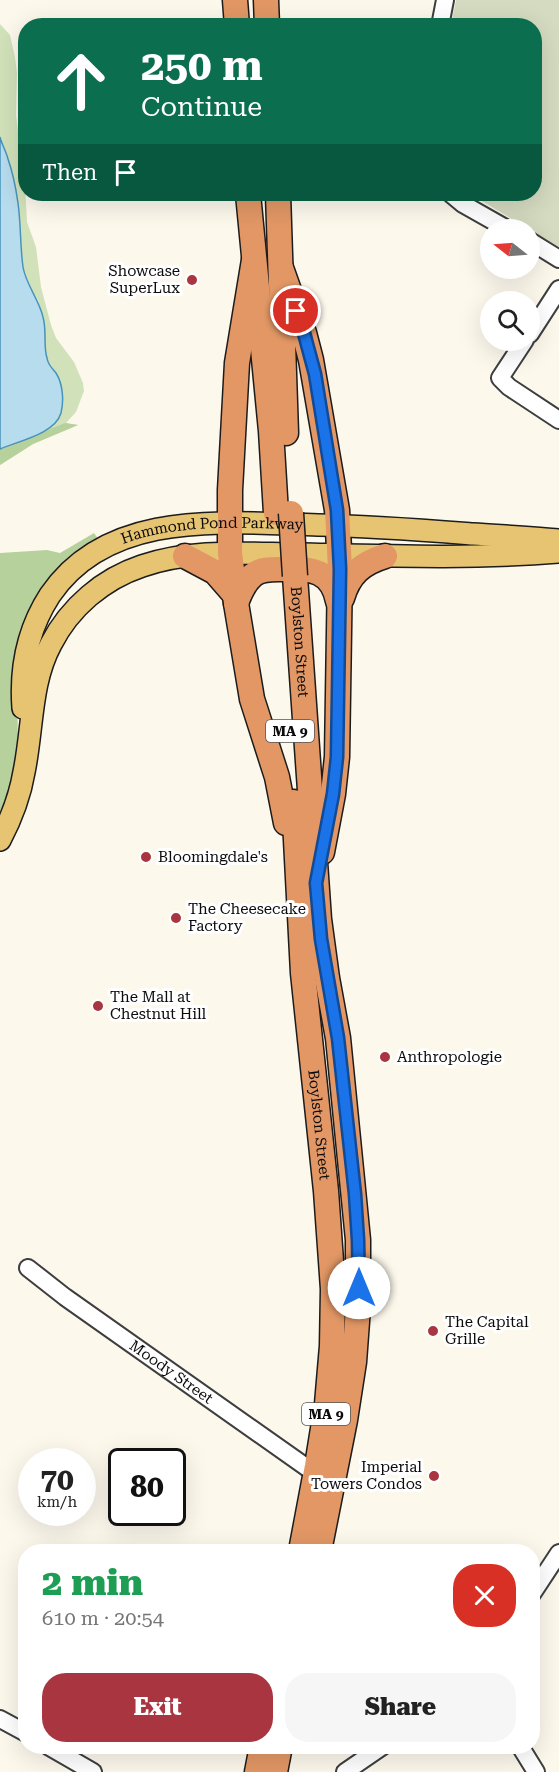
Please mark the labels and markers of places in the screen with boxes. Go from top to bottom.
place label: Showcase SuperLux [108,262,180,297]
marker: Showcase SuperLux [185,273,199,287]
pin [270,285,321,336]
place label: Bloomingdale's [158,848,268,866]
marker: Bloomingdale's [139,850,153,864]
place label: The Cheesecake Factory [188,900,306,935]
marker: The Cheesecake Factory [169,911,183,925]
place label: The Mall at Chestnut Hill [110,988,207,1023]
marker: The Mall at Chestnut Hill [91,999,105,1013]
place label: Anthropologie [397,1048,502,1066]
marker: Anthropologie [378,1050,392,1064]
place label: The Capital Grille [445,1313,529,1348]
marker: The Capital Grille [426,1324,440,1338]
place label: Imperial Towers Condos [311,1458,422,1493]
marker: Imperial Towers Condos [427,1469,441,1483]

